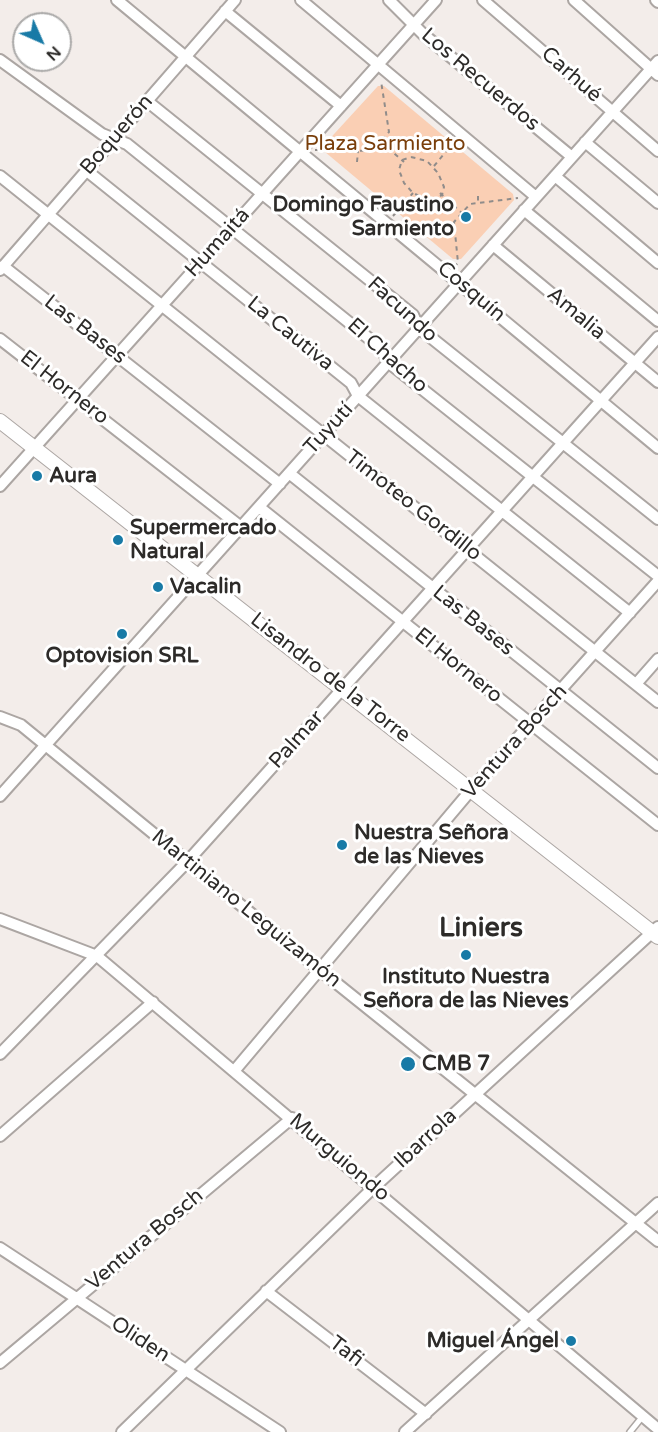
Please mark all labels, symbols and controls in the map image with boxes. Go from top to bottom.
north arrow [12,12,72,72]
street label: Los Recuerdos [416,23,544,137]
text: N [42,42,65,65]
street label: Carhué [536,42,606,108]
street label: Boquerón [75,90,159,180]
park label: Plaza Sarmiento [304,131,466,157]
place label: Domingo Faustino Sarmiento [273,192,454,242]
street label: Humaitá [180,203,256,283]
marker: Domingo Faustino Sarmiento [459,210,473,224]
street label: Cosquín [432,256,510,328]
street label: Facundo [362,272,442,348]
street label: Amalia [542,282,610,346]
street label: Las Bases [39,290,131,370]
street label: La Cautiva [241,291,339,377]
street label: El Chacho [341,313,433,399]
street label: El Hornero [15,346,113,430]
street label: Tuyutí [299,398,359,460]
street label: Timoteo Gordillo [340,445,486,567]
place label: Aura [49,463,97,489]
marker: Aura [30,469,44,483]
place label: Supermercado Natural [130,515,277,565]
marker: Supermercado Natural [111,533,125,547]
place label: Vacalin [170,574,241,600]
marker: Vacalin [151,580,165,594]
street label: Las Bases [427,580,519,662]
street label: Lisandro de la Torre [245,608,415,748]
street label: El Hornero [409,623,507,709]
marker: Optovision SRL [115,627,129,641]
place label: Optovision SRL [45,643,199,669]
street label: Ventura Bosch [457,680,573,804]
street label: Palmar [264,706,330,774]
place label: Nuestra Señora de las Nieves [354,820,509,870]
street label: Martiniano Leguizamón [146,825,346,993]
marker: Nuestra Señora de las Nieves [335,838,349,852]
district label: Liniers [439,913,523,945]
marker: Instituto Nuestra Señora de las Nieves [459,948,473,962]
place label: Instituto Nuestra Señora de las Nieves [363,964,569,1014]
place label: CMB 7 [422,1051,490,1077]
marker: CMB 7 [399,1055,417,1073]
street label: Ibarrola [389,1104,463,1174]
street label: Murguiondo [284,1109,394,1207]
street label: Ventura Bosch [81,1184,209,1296]
street label: Oliden [106,1312,174,1368]
place label: Miguel Ángel [426,1328,559,1354]
street label: Tafi [324,1331,368,1373]
marker: Miguel Ángel [564,1334,578,1348]

